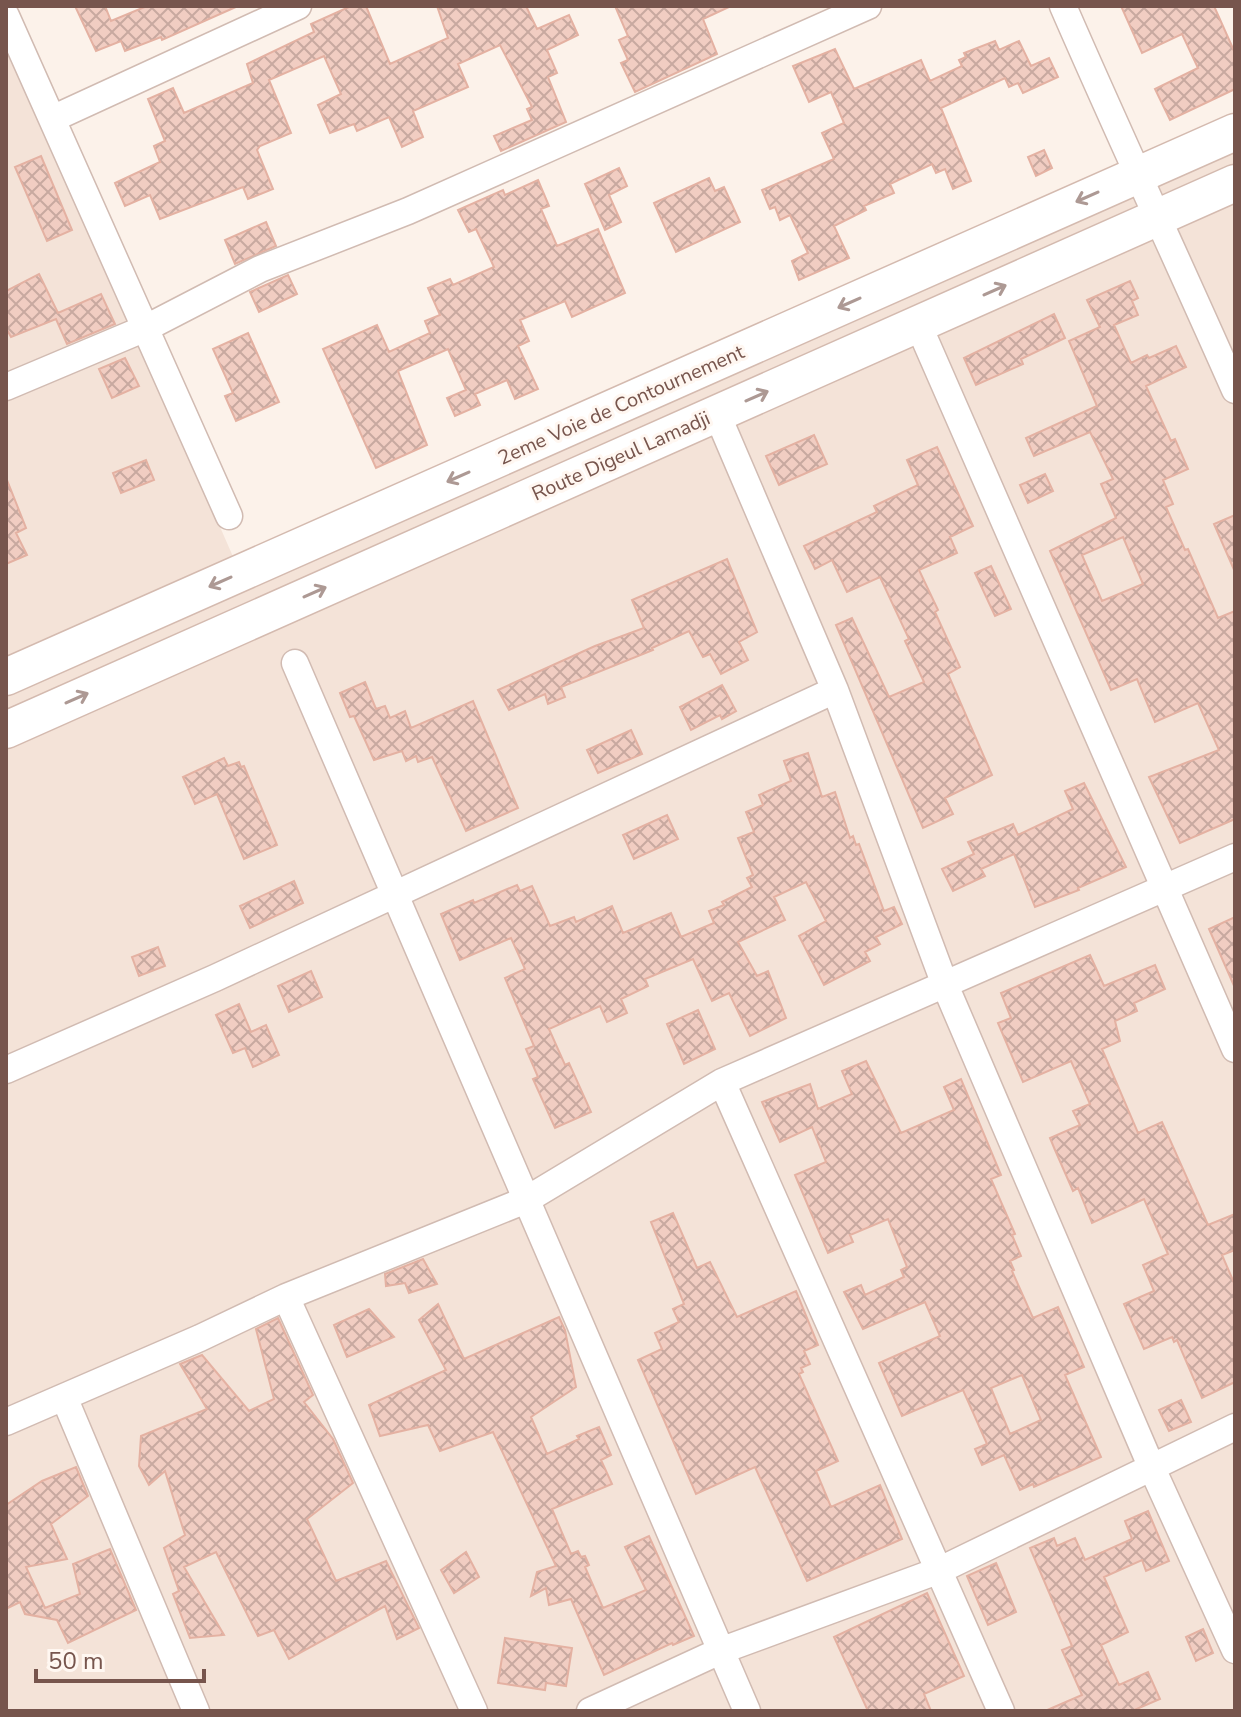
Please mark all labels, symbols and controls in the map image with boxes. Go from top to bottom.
one-way arrow [1075,191,1100,206]
one-way arrow [982,281,1006,296]
one-way arrow [838,296,862,311]
street label: 2eme Voie de Contournement [494,338,749,472]
one-way arrow [744,387,769,402]
street label: Route Digeul Lamadji [528,405,714,507]
one-way arrow [446,470,471,485]
one-way arrow [209,575,233,590]
one-way arrow [302,584,327,599]
one-way arrow [65,690,89,705]
scale bar [36,1633,204,1683]
text: 50 m [48,1645,104,1677]

